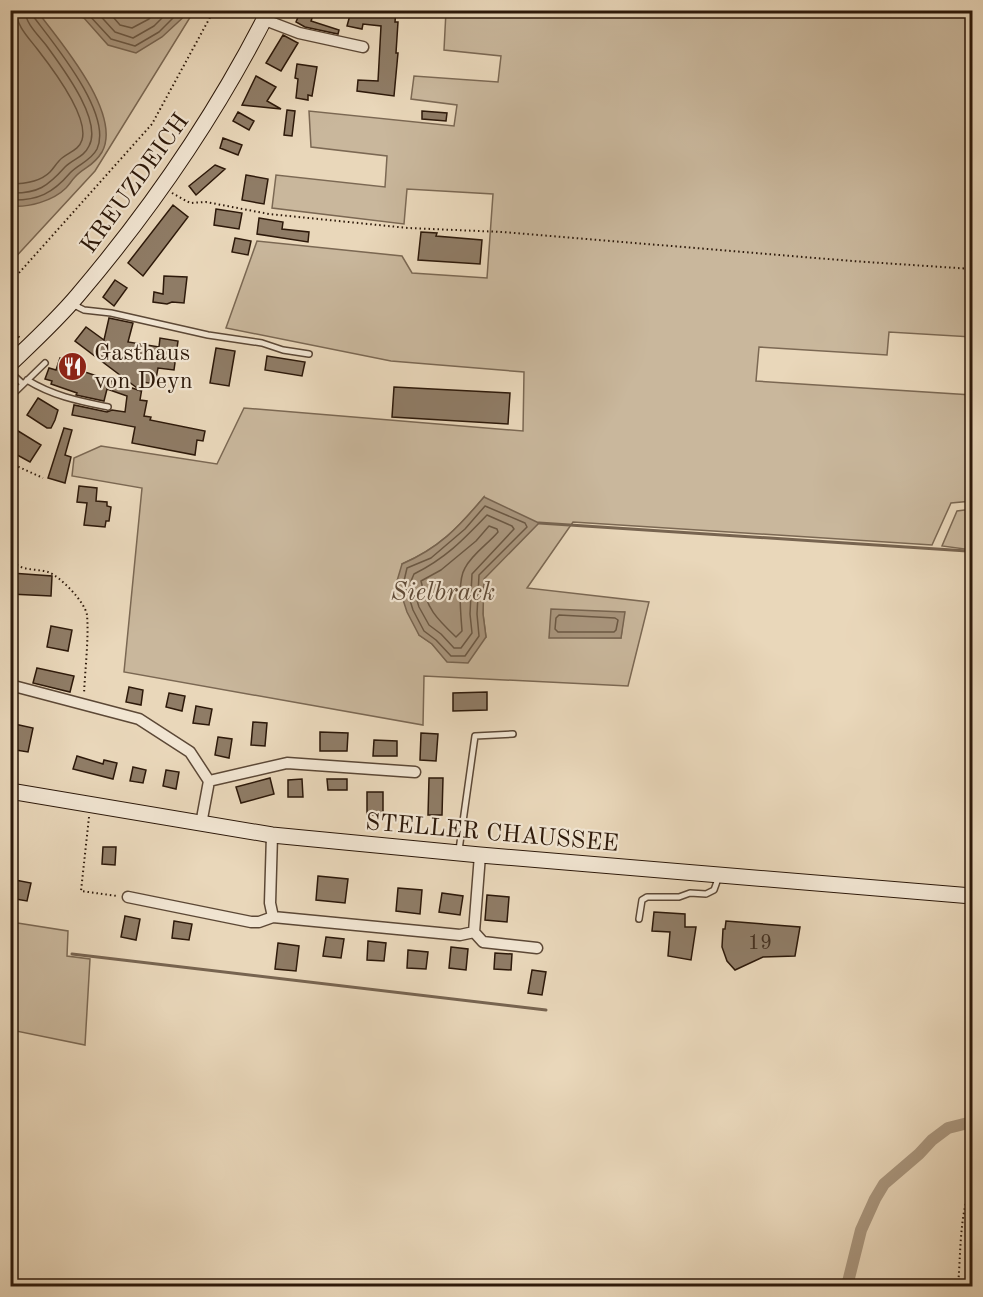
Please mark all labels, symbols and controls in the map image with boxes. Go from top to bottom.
street label: KREUZDEICH [77,110,194,258]
place label: Gasthaus von Deyn [94,342,193,394]
restaurant icon: Gasthaus von Deyn [57,350,89,382]
water label: Sielbrack [391,580,495,606]
street label: STELLER CHAUSSEE [364,811,619,857]
house number: 19 [748,933,772,954]

